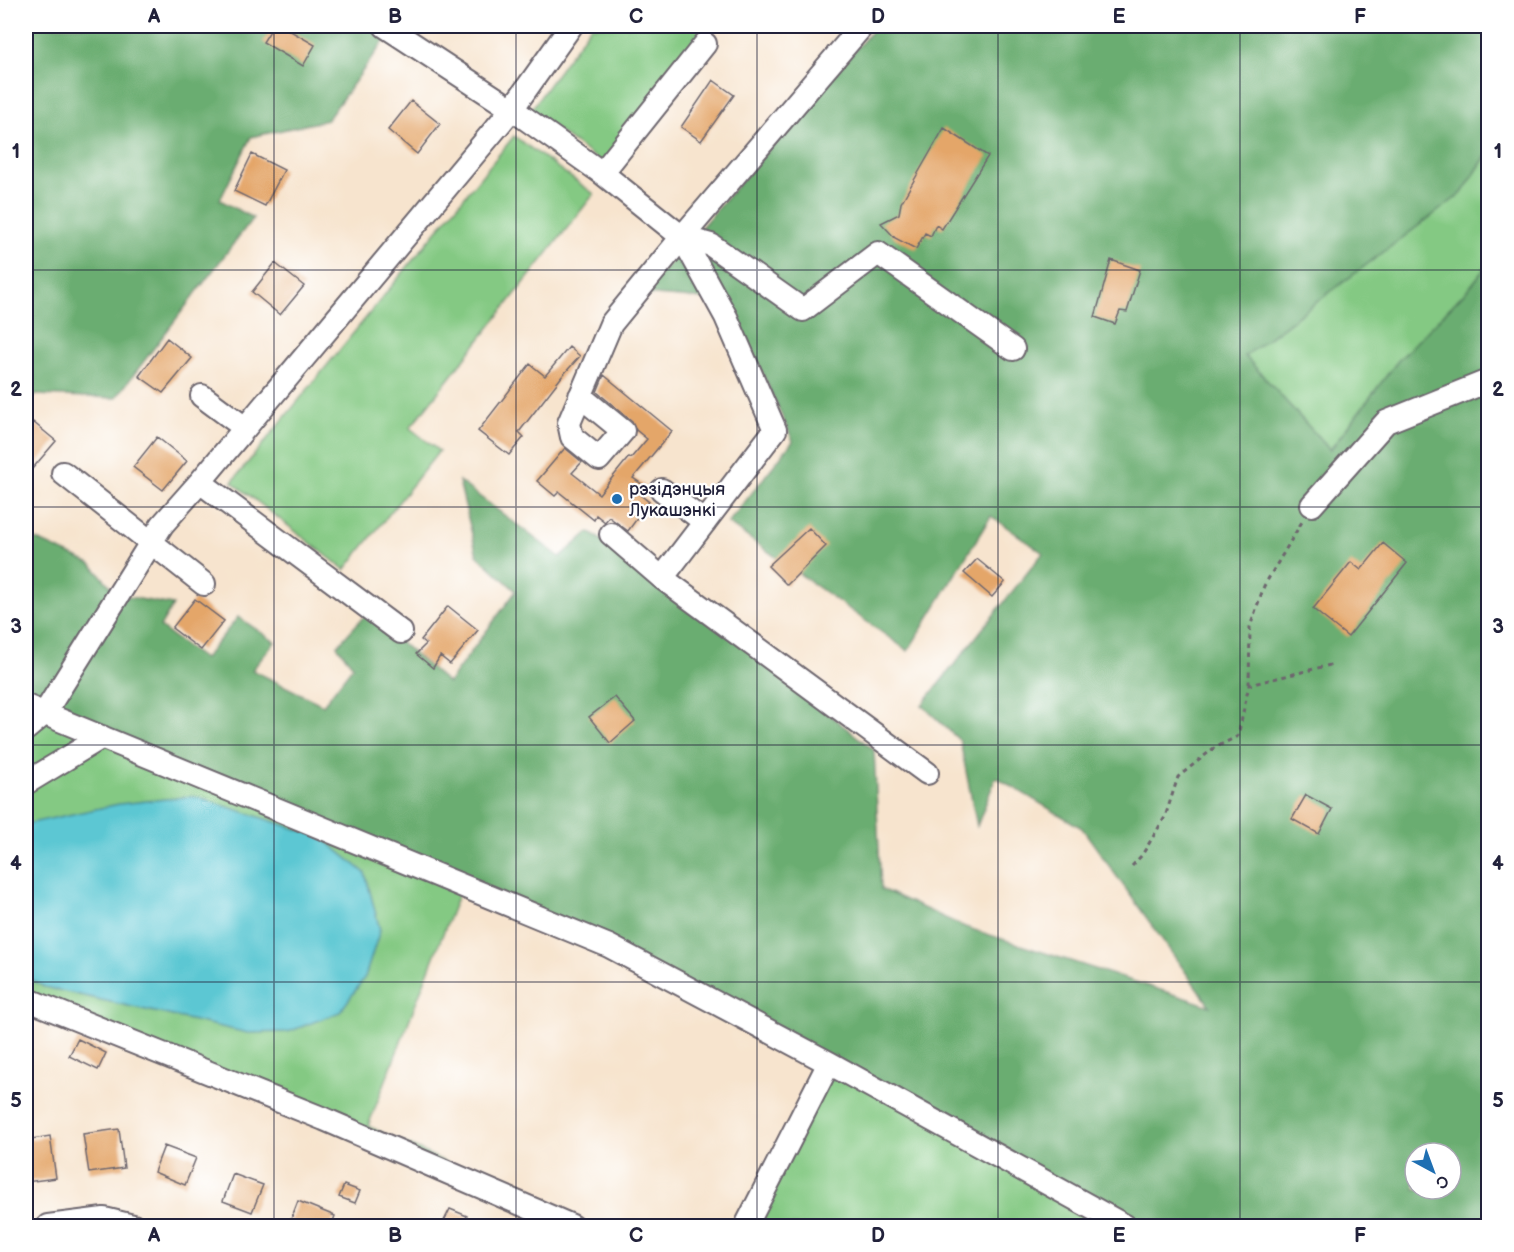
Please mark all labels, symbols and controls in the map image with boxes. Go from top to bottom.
text: A [147,5,161,29]
text: B [388,5,402,29]
text: C [629,5,643,29]
text: D [871,5,885,29]
text: E [1113,5,1126,29]
text: F [1354,5,1366,29]
text: 1 [12,140,20,164]
text: 1 [1494,140,1502,164]
text: 2 [10,378,22,402]
text: 2 [1492,378,1504,402]
place label: рэзідэнцыя Лукашэнкі [628,479,725,521]
marker: рэзідэнцыя Лукашэнкі [610,492,624,506]
text: 3 [10,615,22,639]
text: 3 [1492,615,1504,639]
text: 4 [10,852,22,876]
text: 4 [1492,852,1504,876]
text: 5 [10,1089,22,1113]
text: 5 [1492,1089,1504,1113]
north arrow [1403,1141,1463,1201]
text: С [1431,1170,1452,1192]
text: A [147,1224,161,1248]
text: B [388,1224,402,1248]
text: C [629,1224,643,1248]
text: D [871,1224,885,1248]
text: E [1113,1224,1126,1248]
text: F [1354,1224,1366,1248]

